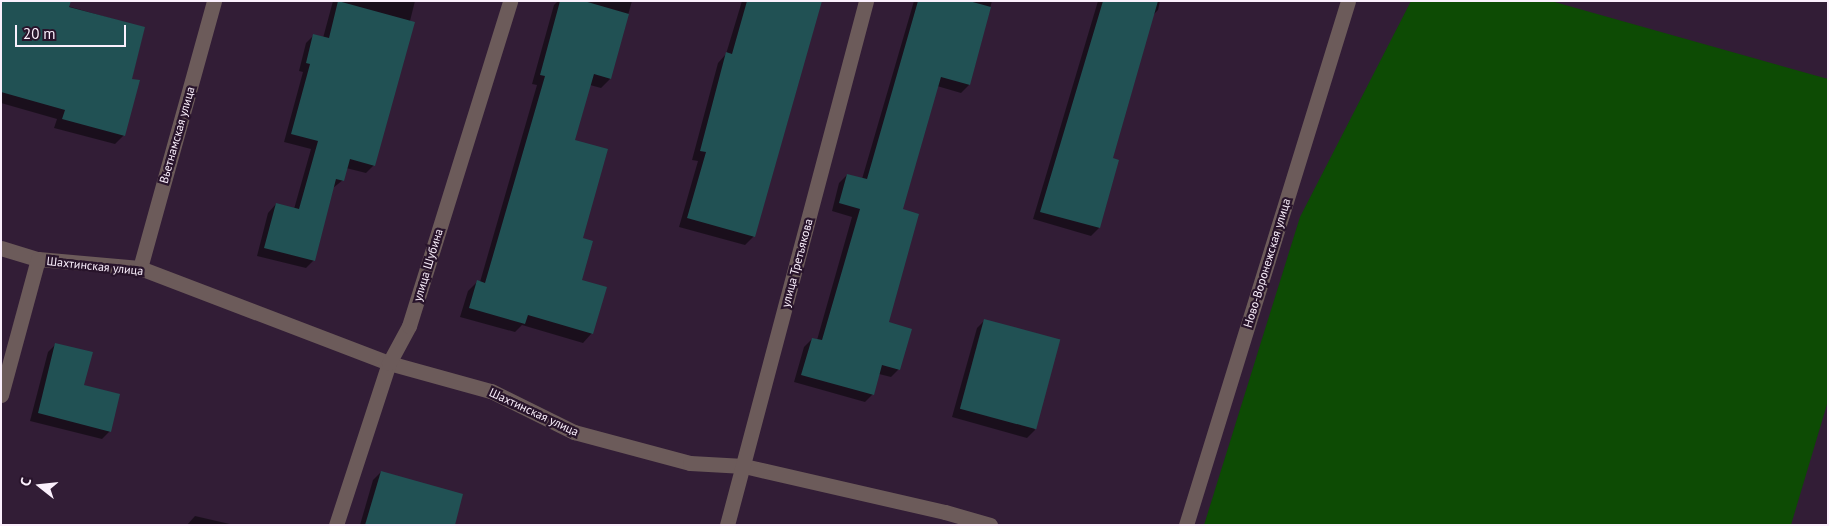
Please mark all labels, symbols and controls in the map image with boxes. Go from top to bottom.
scale bar [18,15,129,47]
text: 20 m [23,24,56,43]
street label: Вьетнамская улица [156,85,198,185]
street label: Ново-Воронежская улица [1240,197,1294,329]
street label: улица Третьякова [778,217,816,309]
street label: улица Шубина [410,227,446,303]
street label: Шахтинская улица [46,254,144,278]
street label: Шахтинская улица [487,385,581,439]
north arrow [15,461,65,511]
text: С [16,476,35,488]

